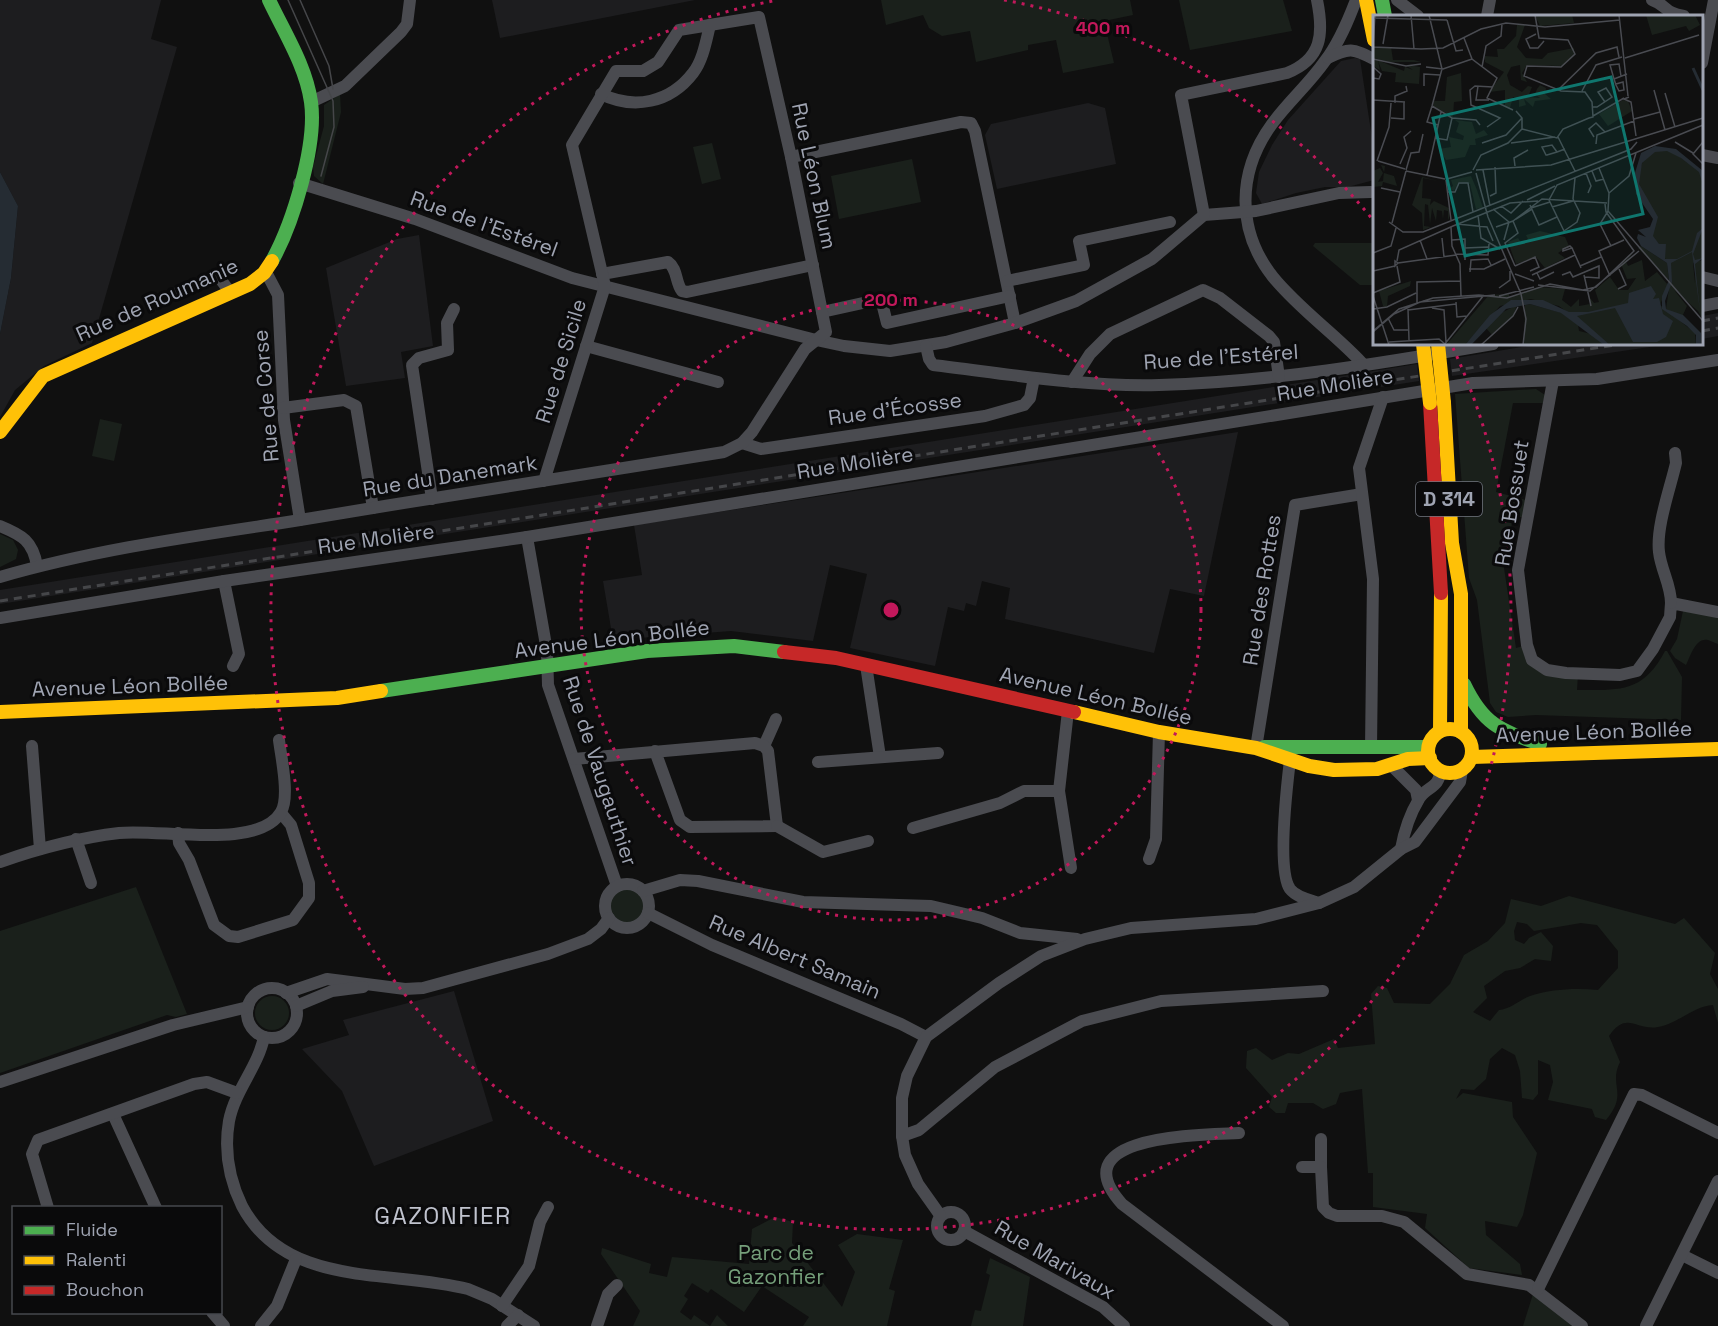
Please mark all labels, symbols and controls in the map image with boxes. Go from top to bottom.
inset map [1373,15,1703,345]
text: 400 m [1076,16,1130,39]
street label: Rue Léon Blum [786,100,843,252]
street label: Rue de l'Estérel [407,184,562,263]
street label: Rue de Roumanie [71,252,242,347]
text: 200 m [864,288,918,311]
street label: Rue de Sicile [529,295,592,426]
street label: Rue de Corse [246,329,285,463]
street label: Rue de l'Estérel [1143,338,1299,375]
street label: Rue Molière [1275,362,1395,407]
street label: Rue d'Écosse [826,386,963,431]
street label: Rue Bossuet [1488,438,1535,568]
street label: Rue Molière [795,440,915,485]
street label: Rue du Danemark [361,448,539,503]
road number: D 314 [1416,482,1482,516]
street label: Rue des Rottes [1236,512,1287,667]
street label: Rue Molière [316,517,436,560]
centre of rings [881,600,901,620]
street label: Avenue Léon Bollée [513,613,711,664]
street label: Avenue Léon Bollée [997,660,1195,731]
street label: Avenue Léon Bollée [31,669,229,702]
street label: Rue de Vaugauthier [557,672,644,869]
street label: Avenue Léon Bollée [1495,715,1693,748]
street label: Rue Albert Samain [705,908,885,1005]
district label: GAZONFIER [374,1200,512,1231]
legend [12,1206,222,1314]
street label: Rue Marivaux [990,1214,1121,1305]
text: Fluide [66,1218,118,1241]
park label: Parc de Gazonfier [728,1239,824,1290]
text: Ralenti [66,1248,126,1271]
text: Bouchon [66,1278,144,1301]

